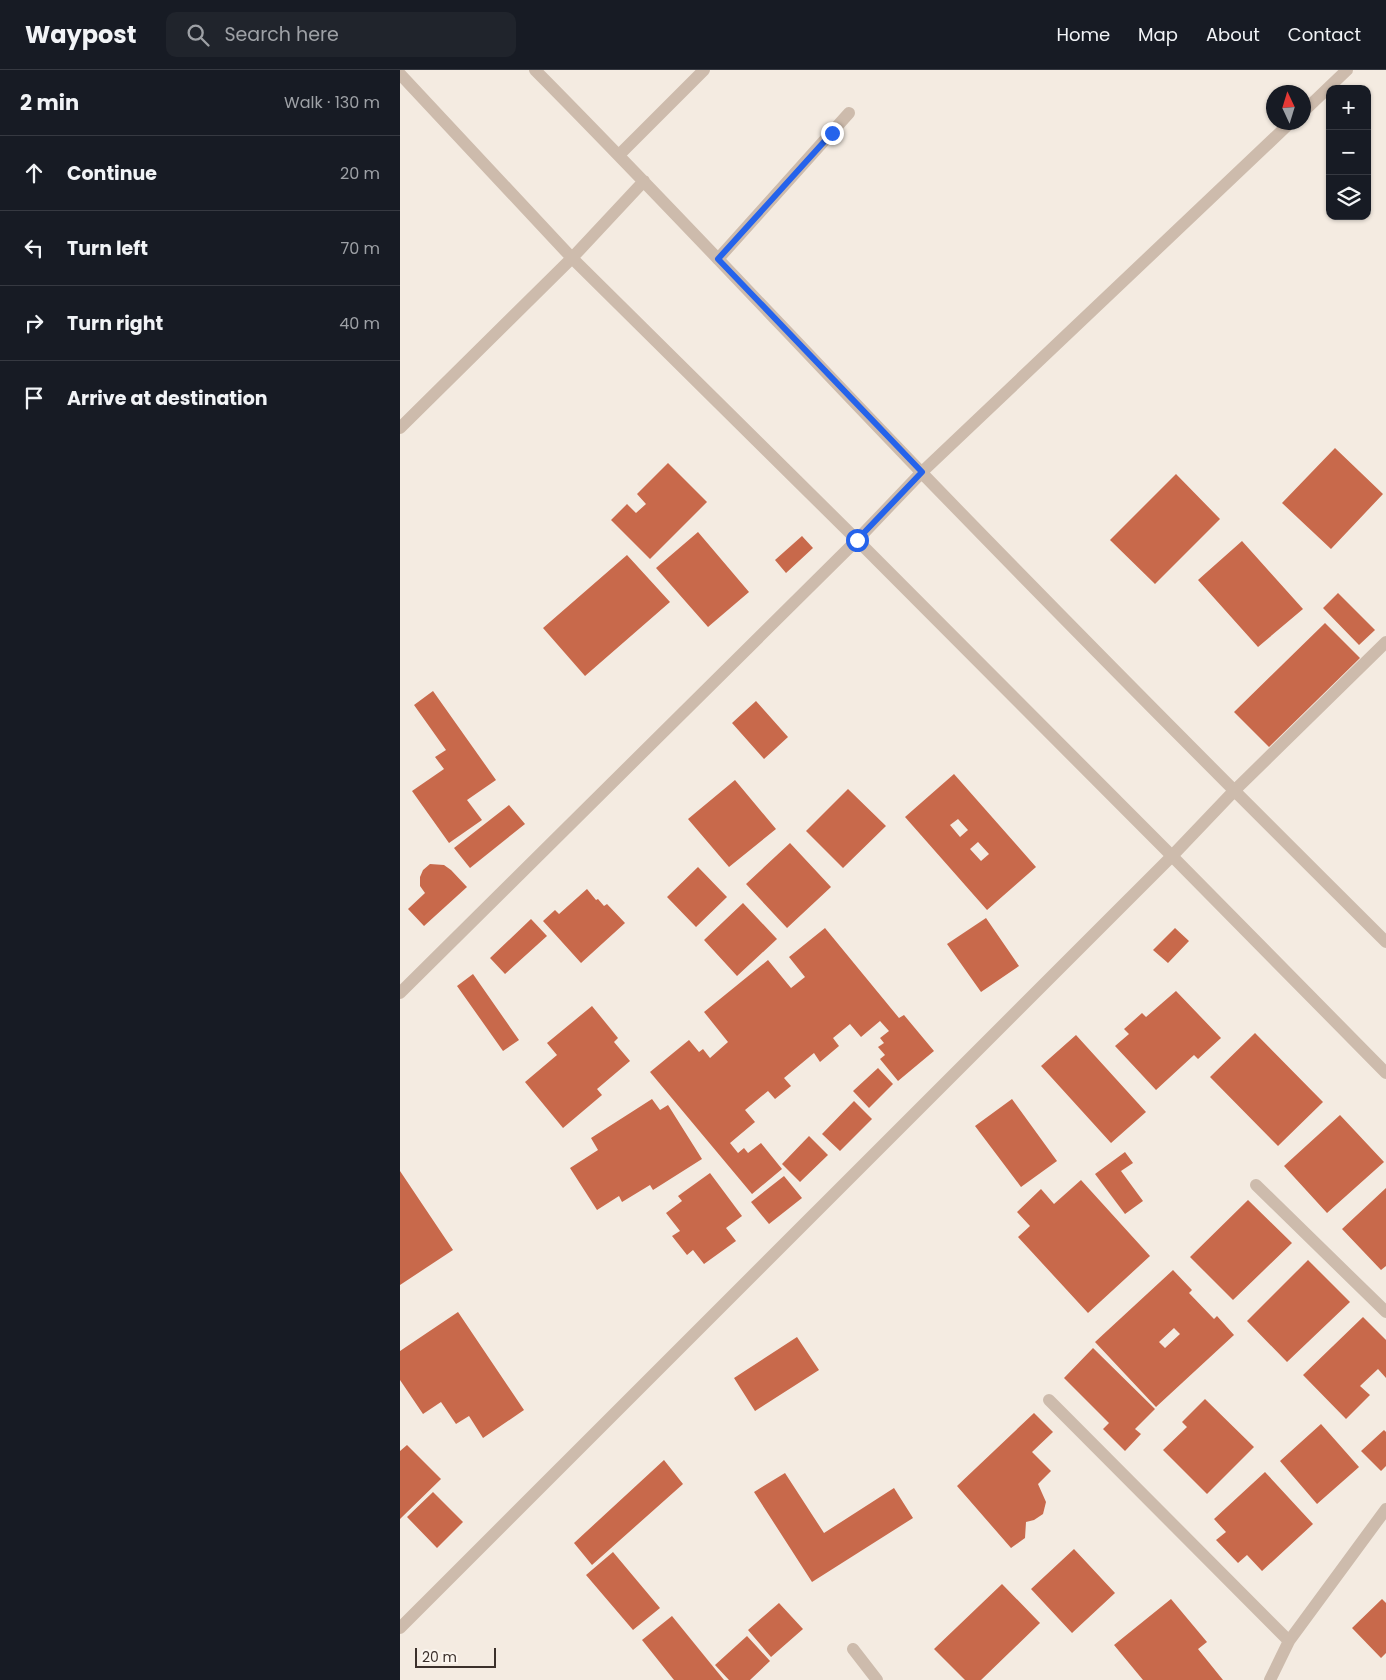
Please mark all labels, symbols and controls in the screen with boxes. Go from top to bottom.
search box [166,12,516,57]
text: Waypost [25,18,136,51]
icon: search [184,21,212,49]
text: Search here [224,21,339,48]
text: Home [1056,22,1110,47]
text: Map [1138,22,1178,47]
text: About [1206,22,1260,47]
text: Contact [1288,22,1361,47]
north arrow [1266,85,1311,130]
map controls [1326,85,1371,220]
button: + [1326,85,1371,130]
text: 2 min [20,88,79,117]
text: Walk · 130 m [284,91,380,114]
route end [821,122,844,145]
button: − [1326,130,1371,175]
icon: ahead [20,159,48,187]
text: Continue [67,160,157,187]
text: 20 m [340,162,380,185]
button: layers [1326,175,1371,220]
icon: left [20,234,48,262]
text: Turn left [67,235,148,262]
text: 70 m [340,237,380,260]
icon: right [20,309,48,337]
text: Turn right [67,310,163,337]
text: 40 m [339,312,380,335]
icon: arrive [20,384,48,412]
text: Arrive at destination [67,385,268,412]
route start [846,529,869,552]
scale bar [415,1645,496,1668]
text: 20 m [422,1647,457,1667]

